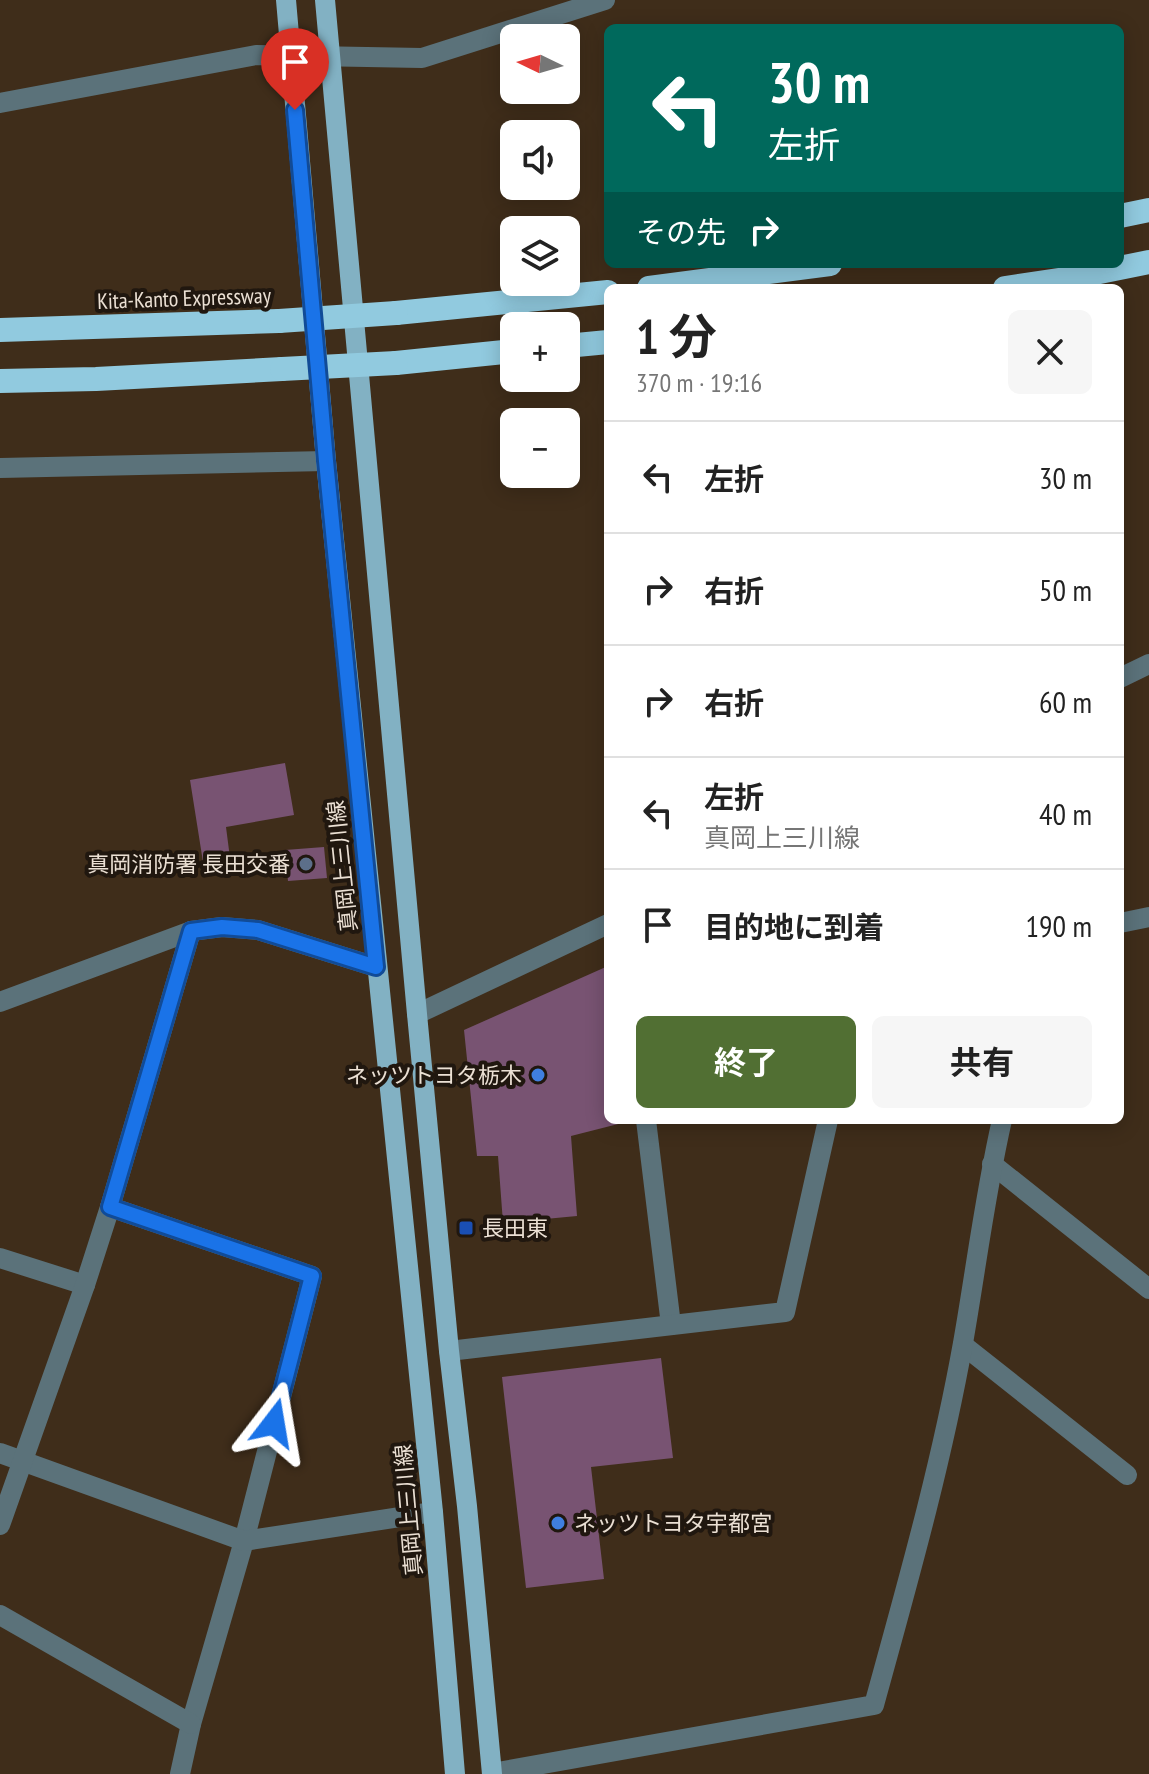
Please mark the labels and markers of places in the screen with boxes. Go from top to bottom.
pin [261,28,329,110]
place label: 真岡消防署 長田交番 [87,850,290,878]
marker: 真岡消防署 長田交番 [297,855,315,873]
place label: ネッツトヨタ栃木 [346,1061,522,1089]
marker: ネッツトヨタ栃木 [529,1066,547,1084]
place label: 長田東 [482,1214,548,1242]
marker: 長田東 [457,1219,475,1237]
place label: ネッツトヨタ宇都宮 [574,1509,772,1537]
marker: ネッツトヨタ宇都宮 [549,1514,567,1532]

